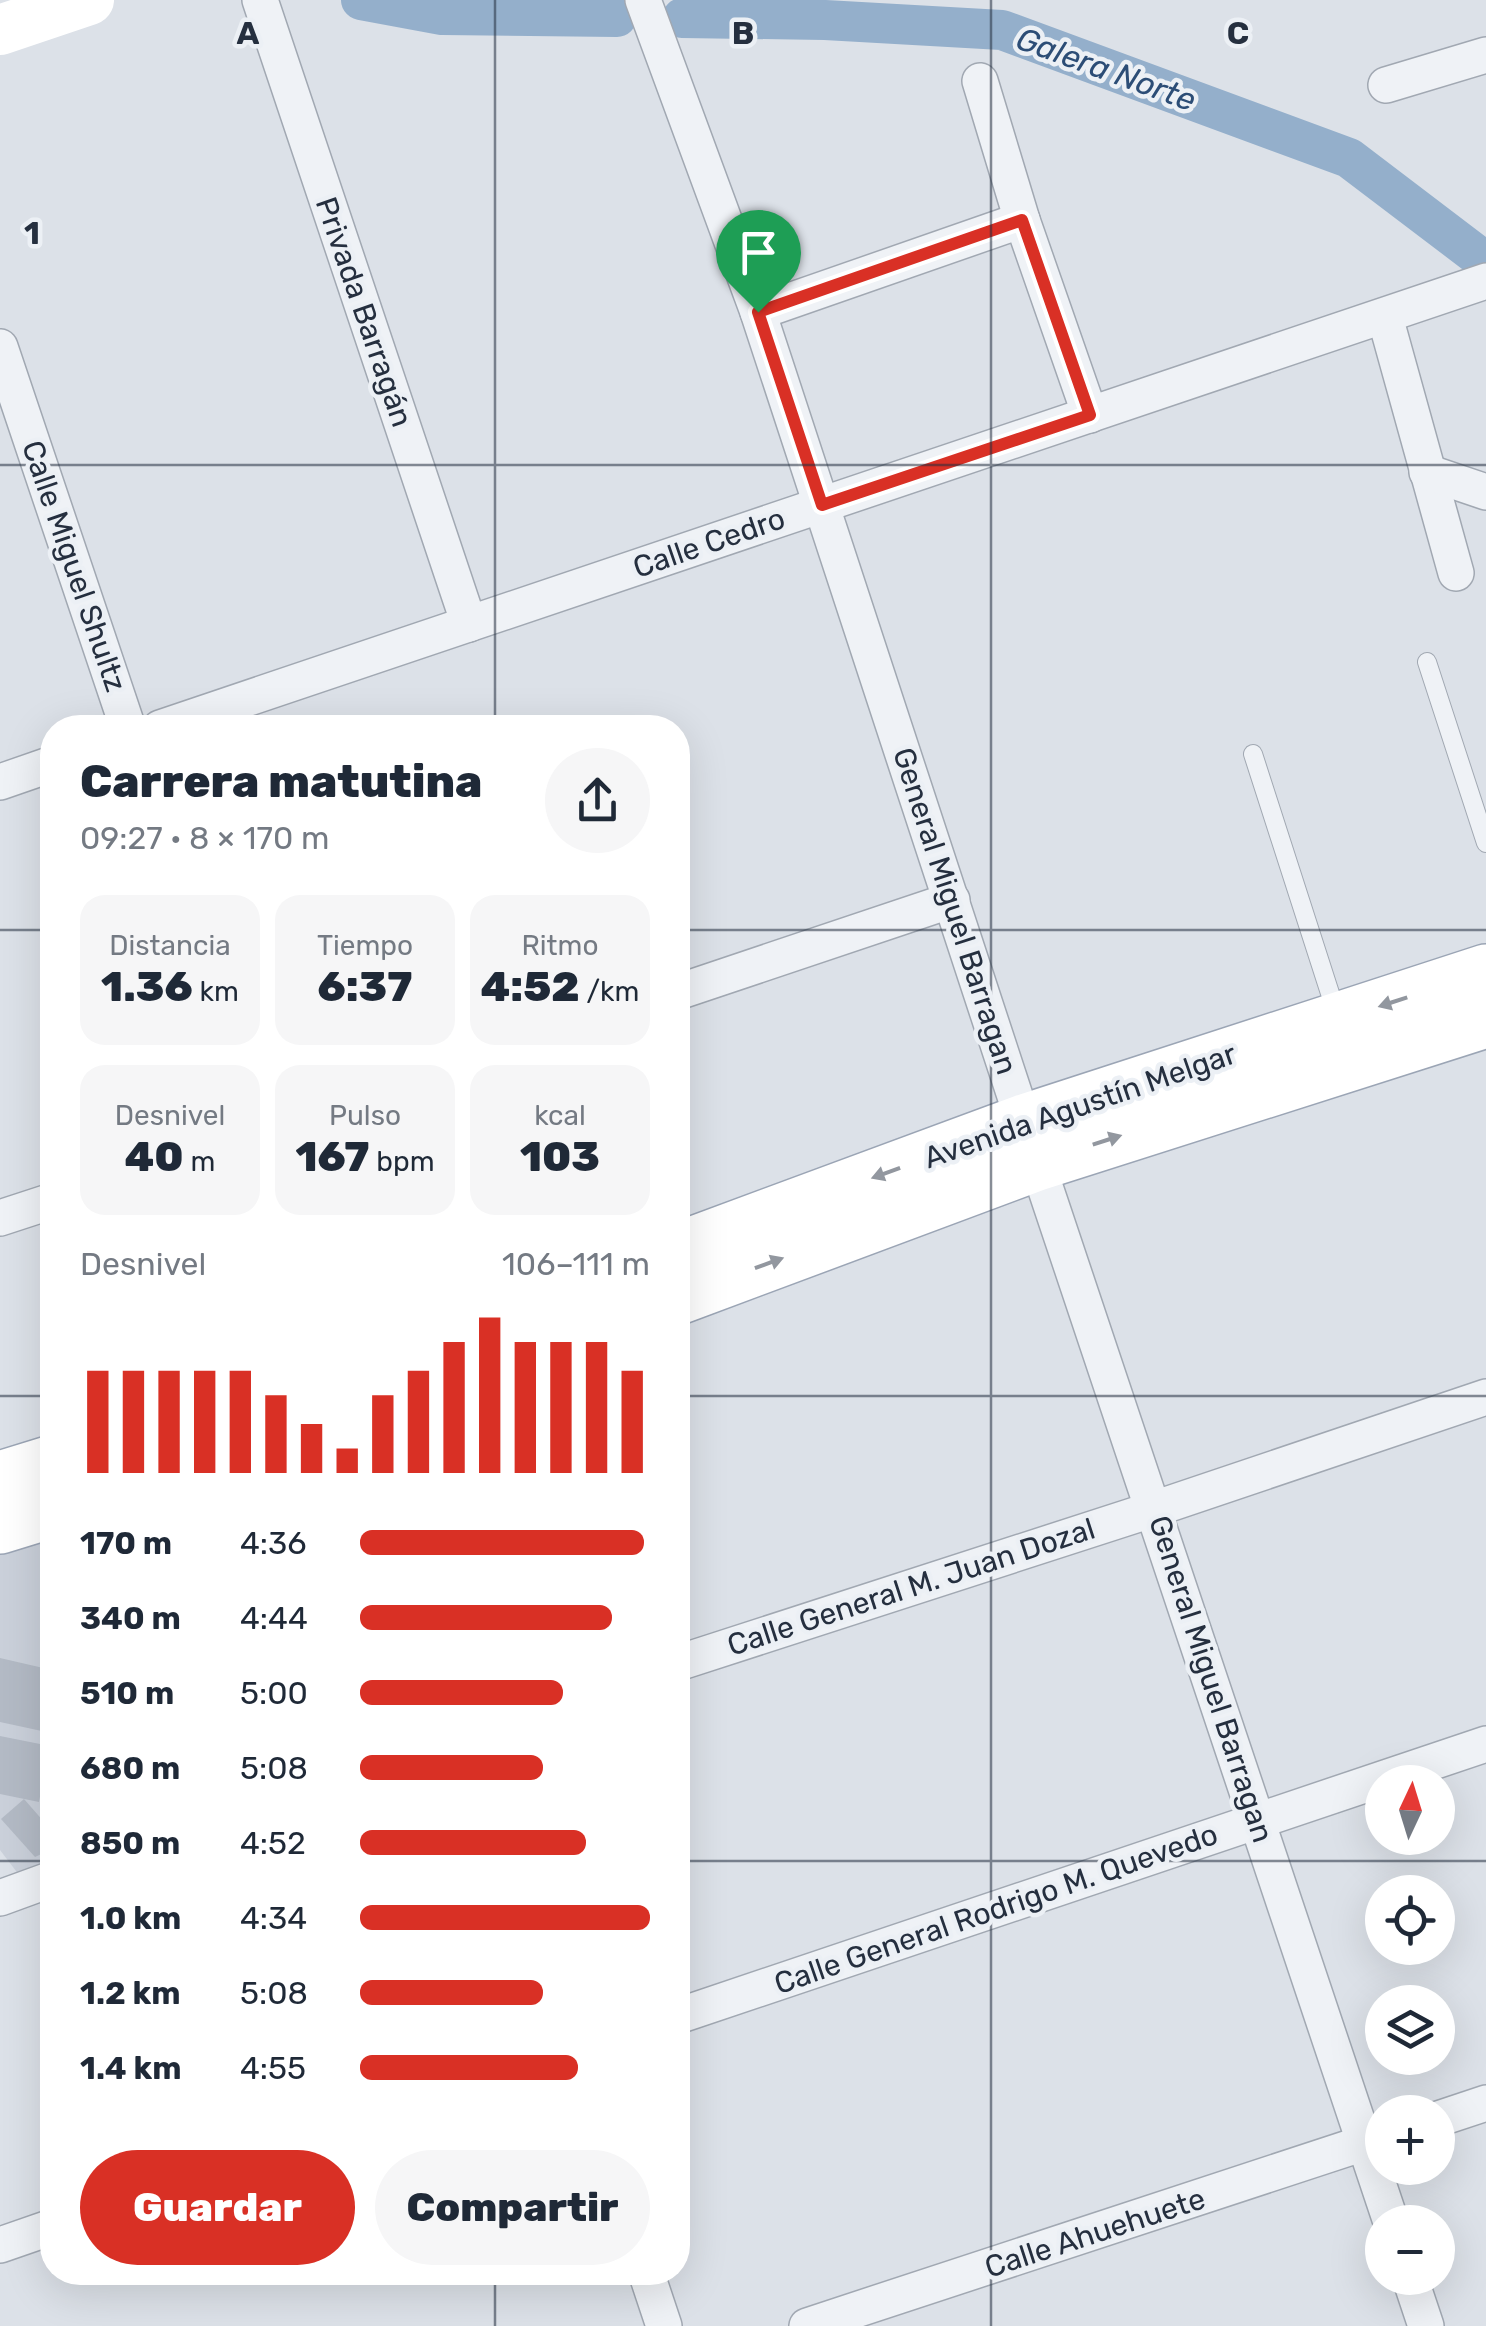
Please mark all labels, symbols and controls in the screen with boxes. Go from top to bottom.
text: A [237,14,260,52]
text: B [732,14,754,52]
text: C [1227,14,1249,52]
water label: Galera Norte [1011,19,1201,119]
street label: Privada Barragán [308,192,420,432]
pin [716,210,801,313]
text: 1 [24,214,40,252]
icon: arrive [731,225,786,280]
street label: Calle Miguel Shultz [14,436,134,696]
street label: Calle Cedro [628,500,790,586]
street label: General Miguel Barragan [885,743,1025,1079]
button: share [545,748,650,853]
text: Carrera matutina [80,755,482,808]
text: 09:27 · 8 × 170 m [80,819,330,857]
text: Distancia [109,929,231,962]
text: Tiempo [317,929,413,962]
text: Ritmo [521,929,599,962]
text: 1.36 [101,962,193,1012]
text: 6:37 [318,962,412,1012]
text: 4:52 [481,962,580,1012]
text: km [193,975,239,1008]
text: /km [580,975,639,1008]
one-way arrow [1378,995,1408,1010]
street label: Avenida Agustín Melgar [919,1035,1241,1176]
text: Desnivel [115,1099,225,1132]
text: Pulso [329,1099,401,1132]
text: kcal [534,1099,586,1132]
text: 40 [125,1132,184,1182]
text: 167 [295,1132,369,1182]
text: 103 [520,1132,600,1182]
one-way arrow [1093,1132,1123,1147]
text: m [184,1145,215,1178]
text: bpm [369,1145,435,1178]
one-way arrow [871,1165,901,1181]
text: Desnivel [80,1245,206,1283]
text: 106–111 m [502,1245,650,1283]
one-way arrow [754,1255,784,1270]
street label: Calle General M. Juan Dozal [723,1511,1099,1663]
street label: General Miguel Barragan [1141,1511,1281,1847]
text: 170 m [80,1524,172,1562]
text: 4:36 [240,1524,307,1562]
text: 340 m [80,1599,181,1637]
text: 4:44 [240,1599,308,1637]
text: 510 m [80,1674,174,1712]
text: 5:00 [240,1674,308,1712]
text: 680 m [80,1749,180,1787]
text: 5:08 [240,1749,308,1787]
north arrow [1365,1765,1455,1855]
map controls [1365,1765,1455,2295]
street label: Calle General Rodrigo M. Quevedo [770,1816,1222,2002]
text: 850 m [80,1824,180,1862]
text: 4:52 [240,1824,306,1862]
button: locate [1365,1875,1455,1965]
text: 1.0 km [80,1899,181,1937]
text: 4:34 [240,1899,307,1937]
text: 1.2 km [80,1974,181,2012]
text: 5:08 [240,1974,308,2012]
button: layers [1365,1985,1455,2075]
text: 1.4 km [80,2049,181,2087]
text: 4:55 [240,2049,306,2087]
button: + [1365,2095,1455,2185]
button: Guardar [80,2150,355,2265]
button: Compartir [375,2150,650,2265]
street label: Calle Ahuehuete [980,2180,1210,2286]
button: − [1365,2205,1455,2295]

